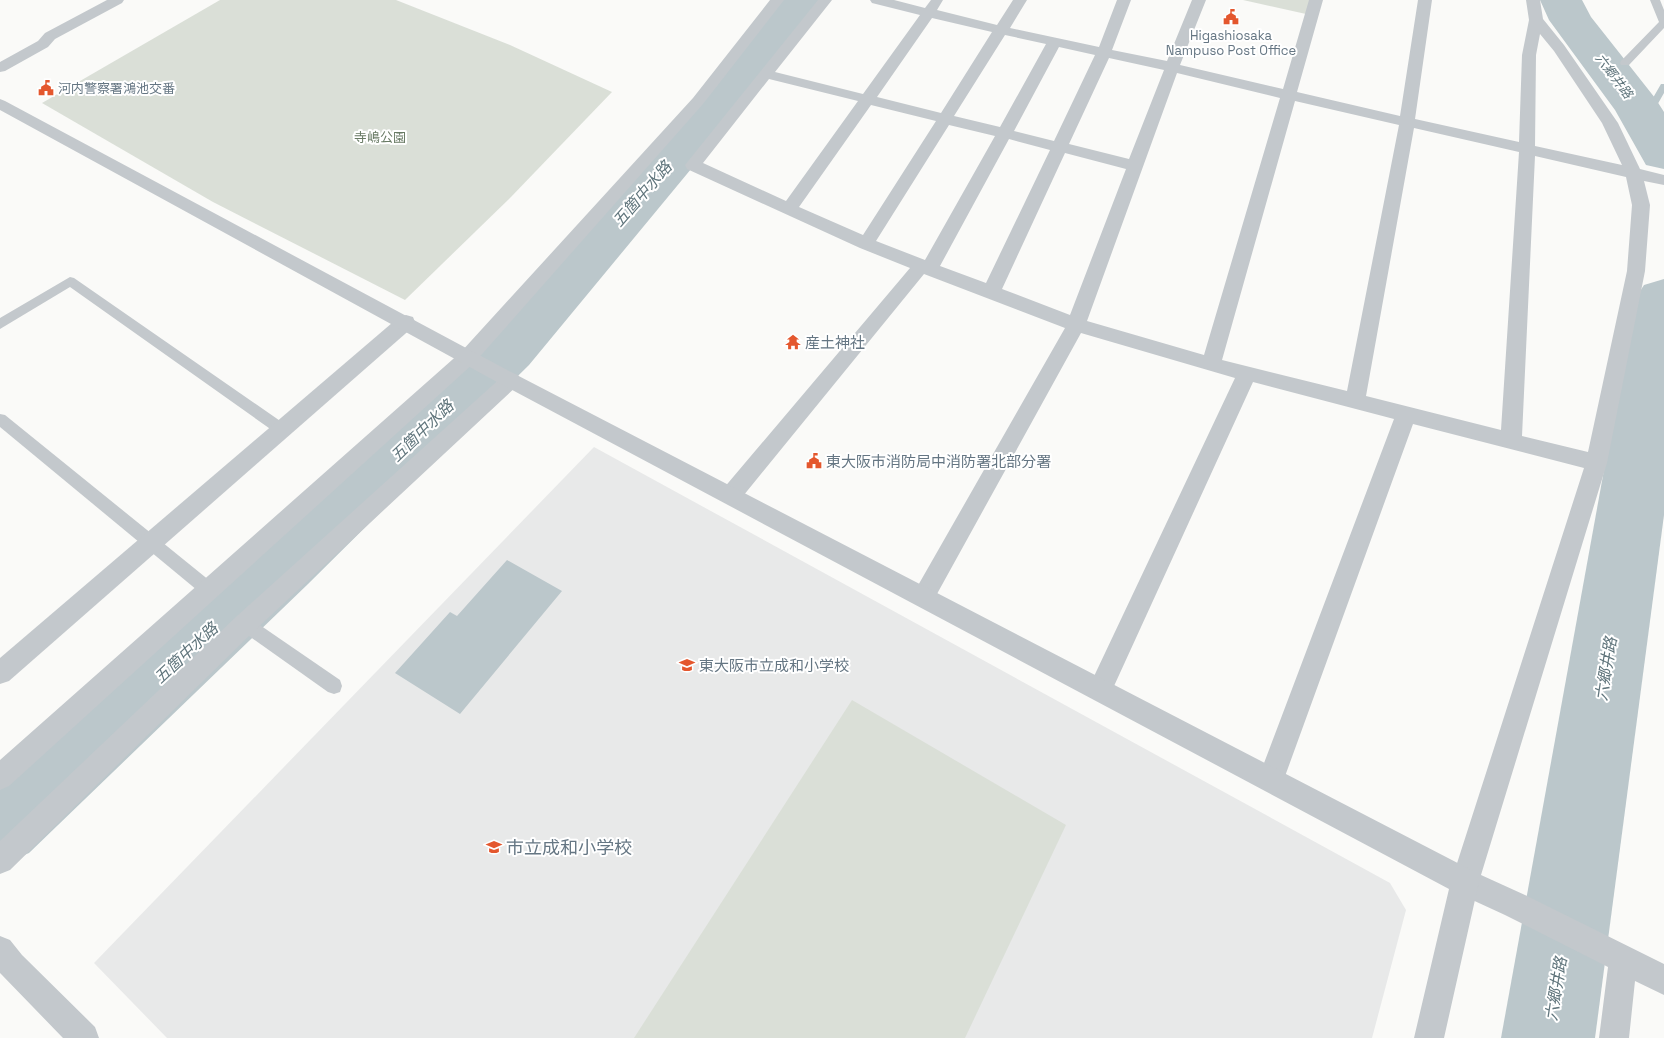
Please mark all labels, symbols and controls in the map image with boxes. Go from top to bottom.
public building icon: Higashiosaka Nampuso Post Office [1222,8,1240,26]
place label: Higashiosaka Nampuso Post Office [1166,27,1296,59]
water label: 六郷井路 [1592,50,1637,103]
public building icon: 河内警察署鴻池交番 [37,79,55,97]
place label: 河内警察署鴻池交番 [58,80,175,97]
park label: 寺嶋公園 [354,129,406,146]
water label: 五箇中水路 [608,155,677,231]
temple icon: 産土神社 [784,333,802,351]
place label: 産土神社 [805,333,865,352]
water label: 五箇中水路 [386,394,460,466]
public building icon: 東大阪市消防局中消防署北部分署 [805,452,823,470]
place label: 東大阪市消防局中消防署北部分署 [826,452,1051,471]
water label: 五箇中水路 [150,617,224,688]
water label: 六郷井路 [1591,634,1622,702]
school or university icon: 東大阪市立成和小学校 [678,656,696,674]
place label: 東大阪市立成和小学校 [699,656,849,675]
place label: 市立成和小学校 [506,836,632,859]
school or university icon: 市立成和小学校 [485,838,503,856]
water label: 六郷井路 [1541,954,1572,1022]

